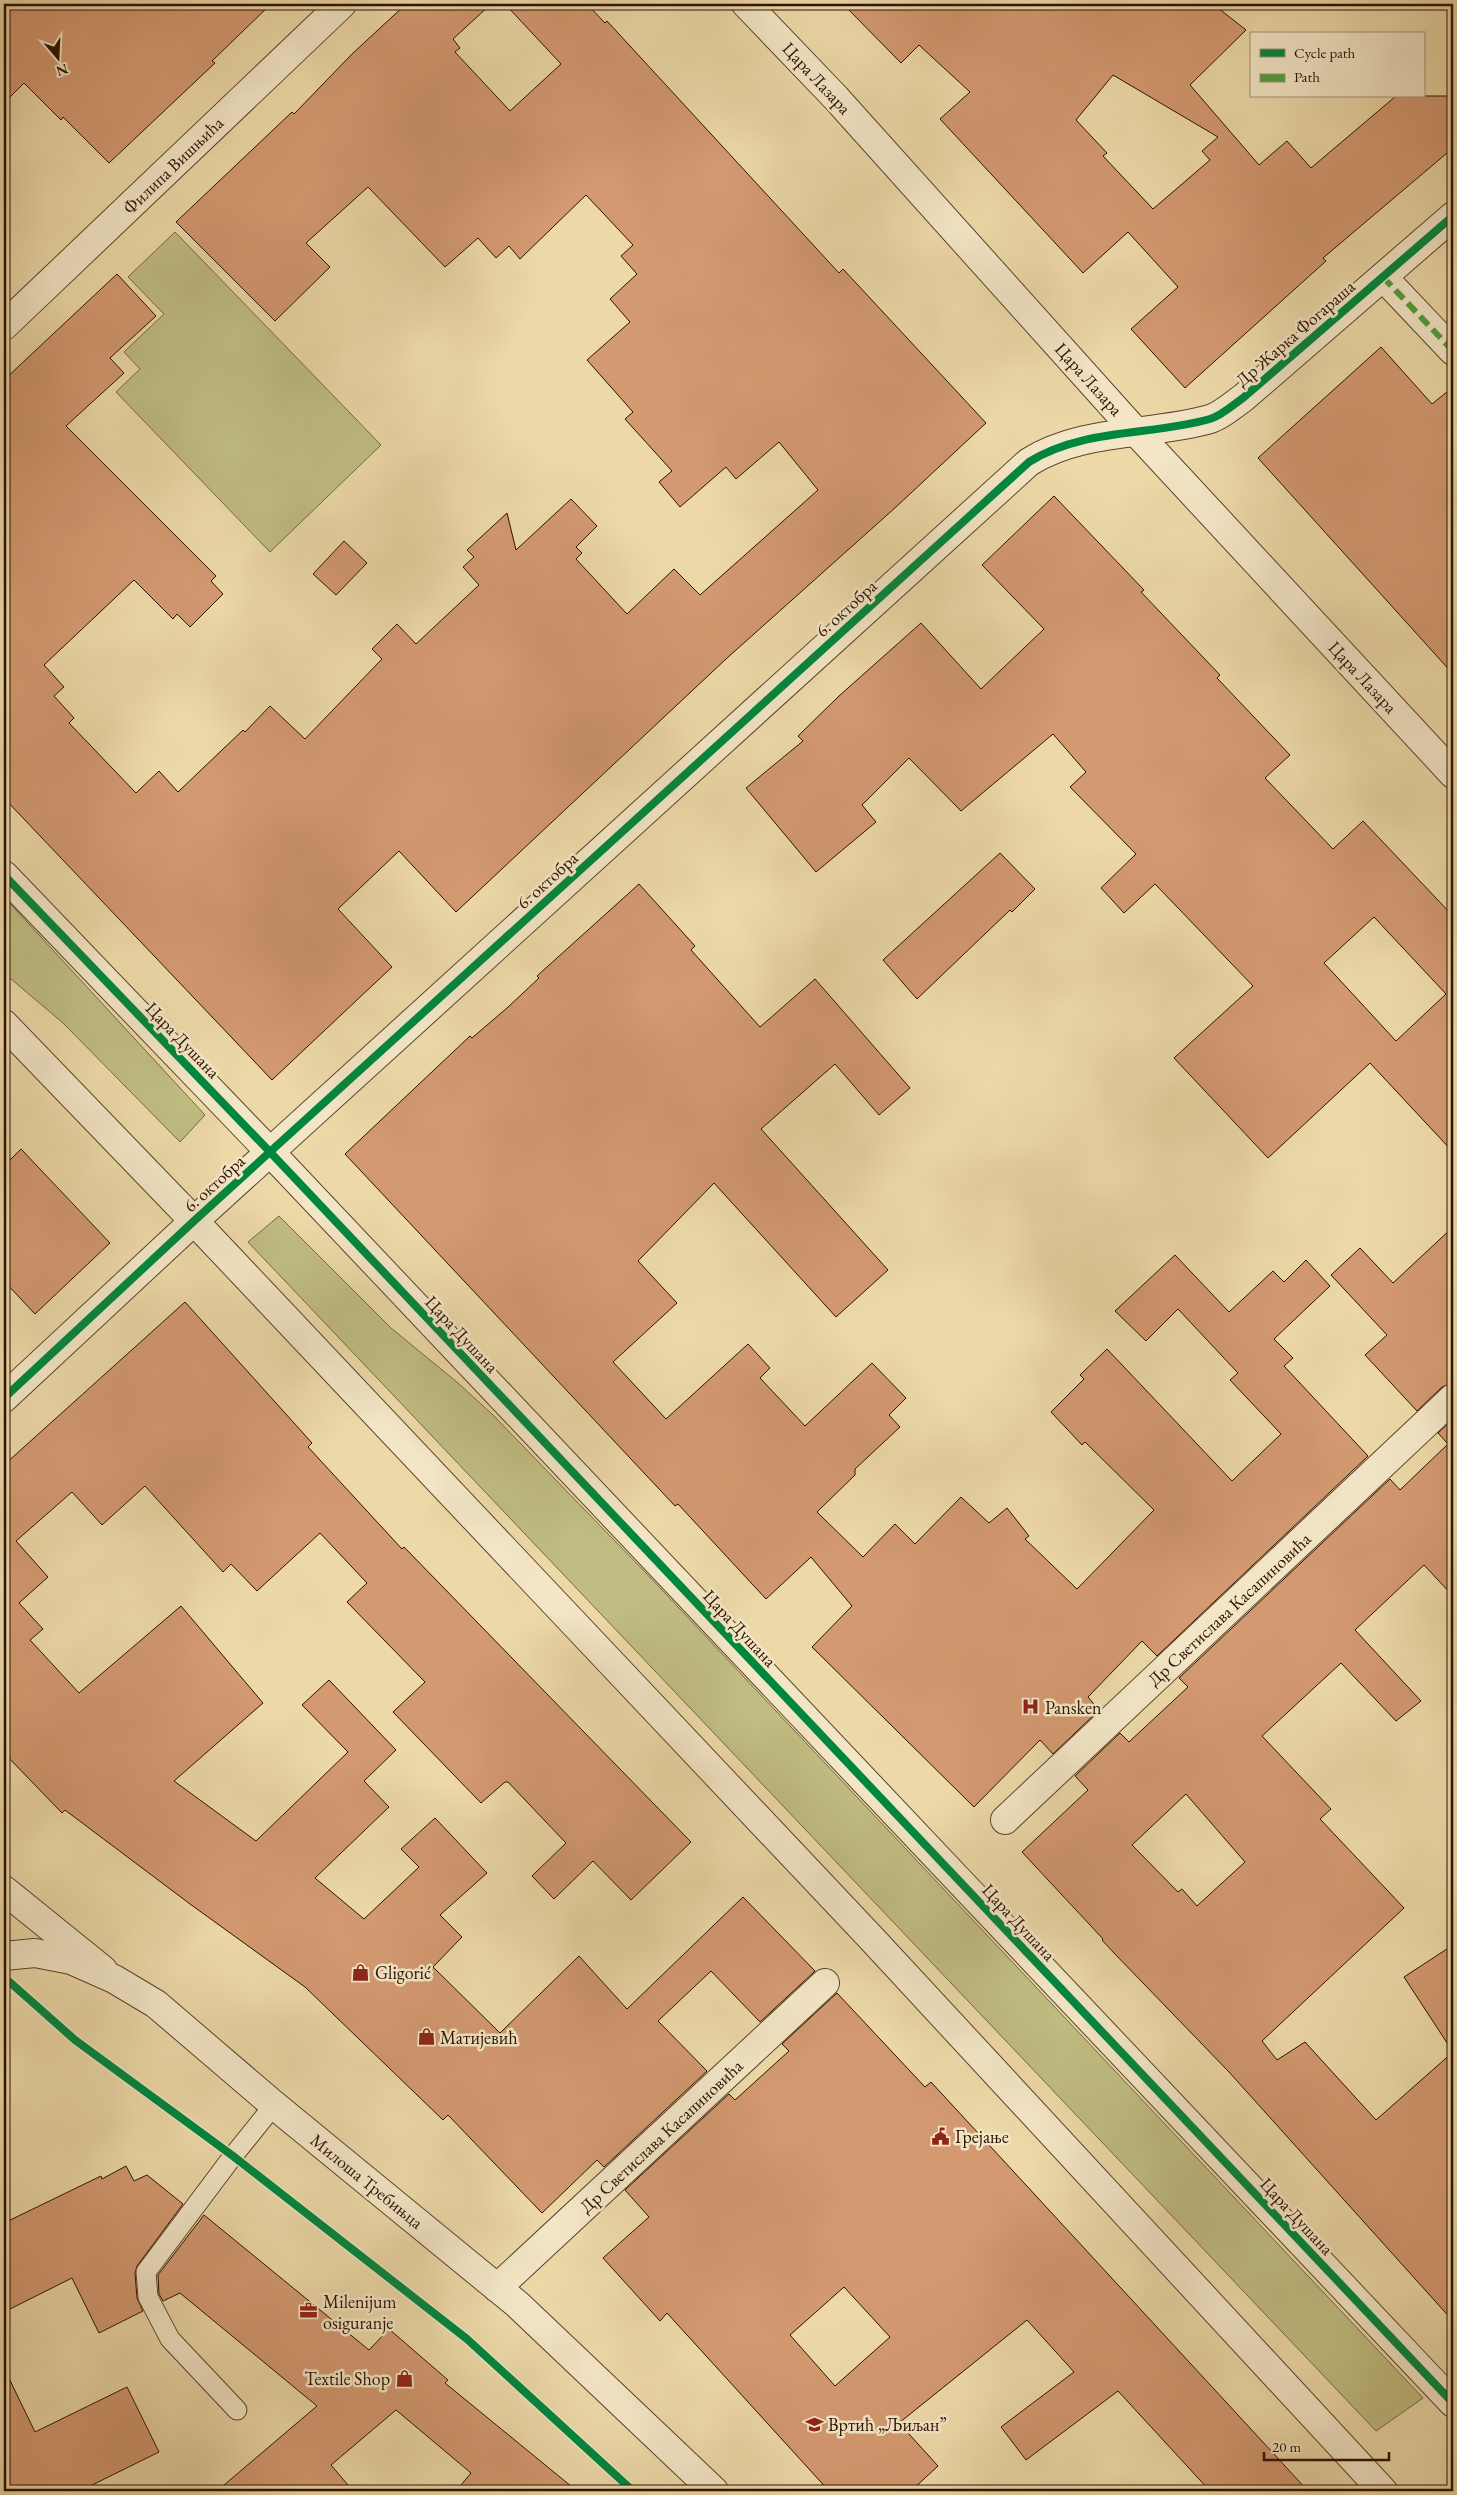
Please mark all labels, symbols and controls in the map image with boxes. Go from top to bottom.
north arrow [32,32,82,82]
legend [1250,32,1424,98]
street label: Цара Лазара [778,37,857,120]
text: Cycle path [1294,43,1356,62]
text: N [53,60,71,81]
text: Path [1294,67,1320,86]
street label: Филипа Вишњића [118,111,229,219]
street label: Др Жарка Фогараша [1230,274,1360,391]
street label: Цара Лазара [1050,338,1129,421]
street label: 6. октобра [810,574,882,642]
street label: Цара Лазара [1324,636,1403,719]
street label: 6. октобра [511,846,583,914]
street label: Цара Душана [141,997,226,1084]
street label: 6. октобра [178,1149,250,1217]
street label: Цара Душана [420,1290,504,1378]
street label: Др Светислава Касапиновића [1143,1527,1316,1691]
street label: Цара Душана [698,1584,782,1672]
place label: Pansken [1045,1696,1102,1719]
hospital icon: Pansken [1021,1697,1041,1717]
street label: Цара Душана [977,1878,1061,1966]
place label: Gligorić [375,1961,431,1984]
shop icon: Gligorić [351,1962,371,1982]
place label: Матијевић [440,2026,518,2049]
shop icon: Матијевић [416,2027,436,2047]
street label: Др Светислава Касапиновића [575,2054,748,2218]
place label: Грејање [955,2125,1009,2148]
public building icon: Грејање [931,2126,951,2146]
street label: Милоша Требињца [306,2128,429,2234]
street label: Цара Душана [1255,2172,1339,2260]
place label: Milenijum osiguranje [323,2290,396,2334]
office icon: Milenijum osiguranje [299,2301,319,2321]
place label: Textile Shop [304,2367,390,2390]
shop icon: Textile Shop [394,2368,414,2388]
place label: Вртић „Љиљан” [828,2413,947,2436]
school or university icon: Вртић „Љиљан” [804,2414,824,2434]
scale bar [1264,2430,1390,2462]
text: 20 m [1272,2437,1301,2456]

